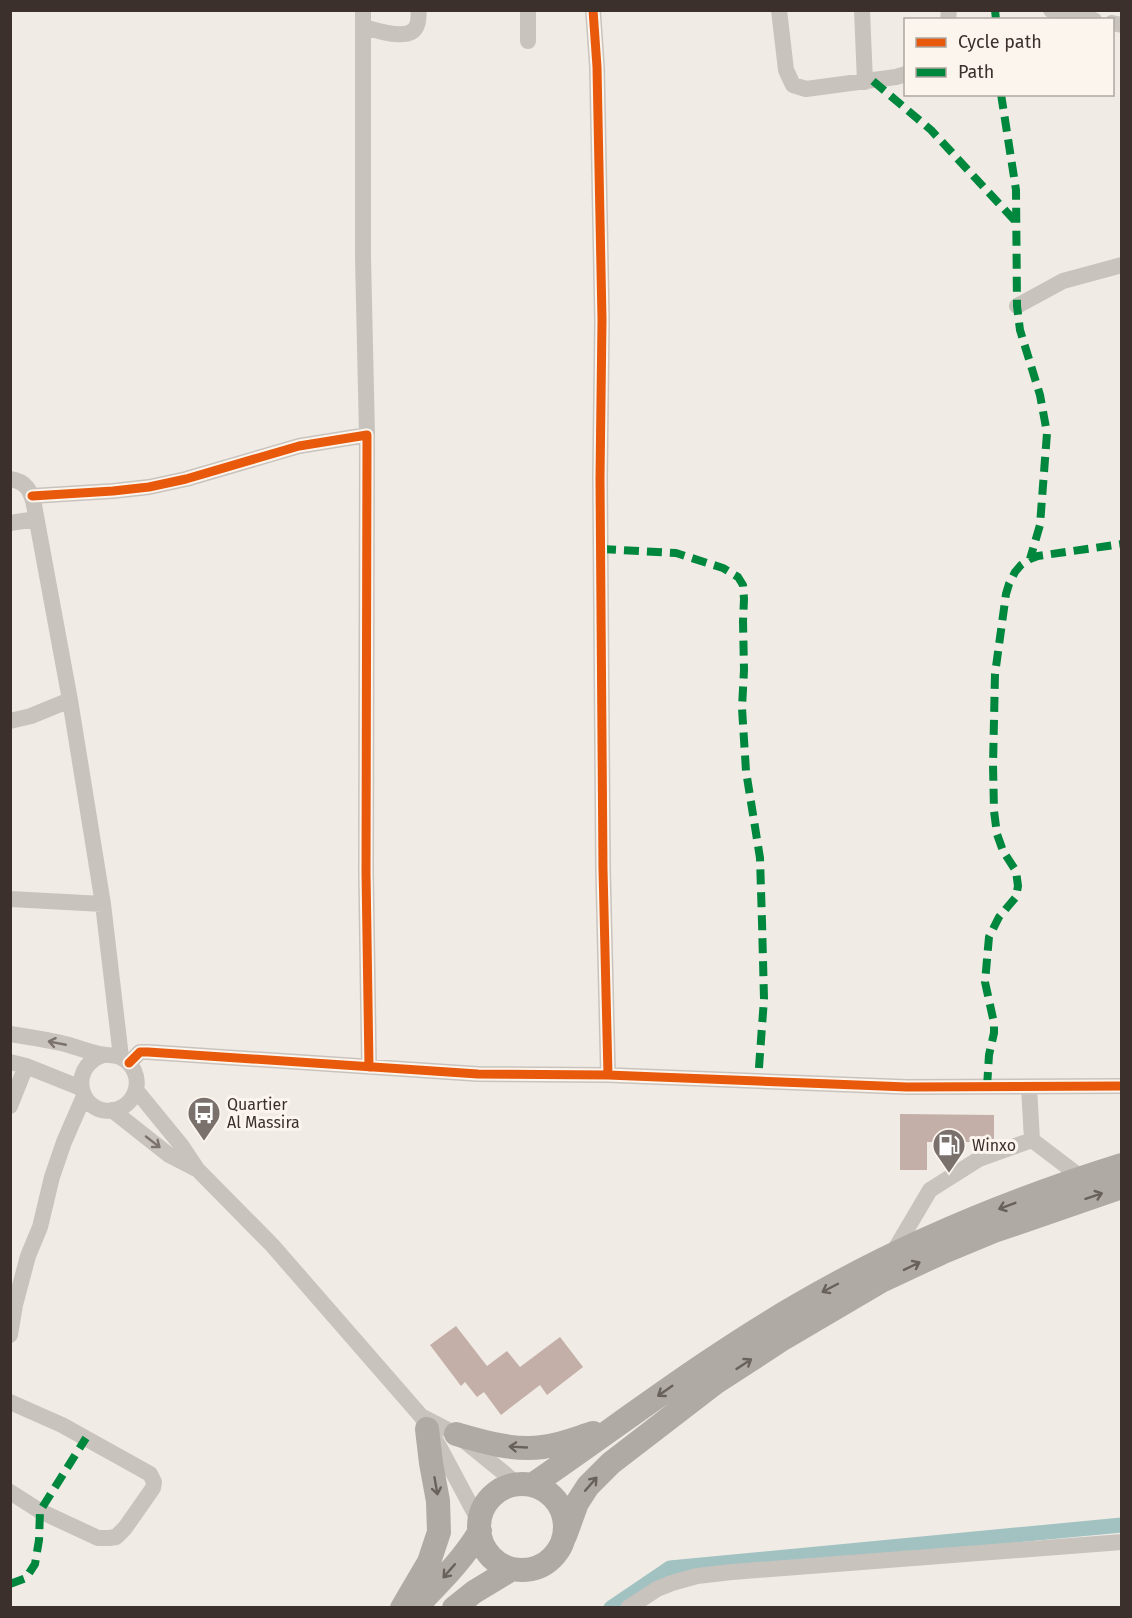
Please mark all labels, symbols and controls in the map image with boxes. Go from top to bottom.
legend [904,18,1114,96]
text: Cycle path [958,31,1042,53]
text: Path [958,61,994,83]
one-way arrow [48,1037,67,1048]
bus stop icon: Quartier Al Massira [186,1095,222,1142]
place label: Quartier Al Massira [227,1095,300,1132]
fuel station icon: Winxo [931,1127,967,1174]
one-way arrow [144,1136,160,1149]
place label: Winxo [972,1136,1016,1155]
one-way arrow [1084,1190,1103,1201]
one-way arrow [998,1201,1017,1212]
one-way arrow [903,1260,921,1272]
one-way arrow [822,1282,839,1294]
one-way arrow [735,1358,752,1370]
one-way arrow [657,1385,674,1397]
one-way arrow [508,1442,528,1453]
one-way arrow [431,1476,442,1496]
one-way arrow [584,1477,598,1492]
one-way arrow [442,1563,456,1578]

